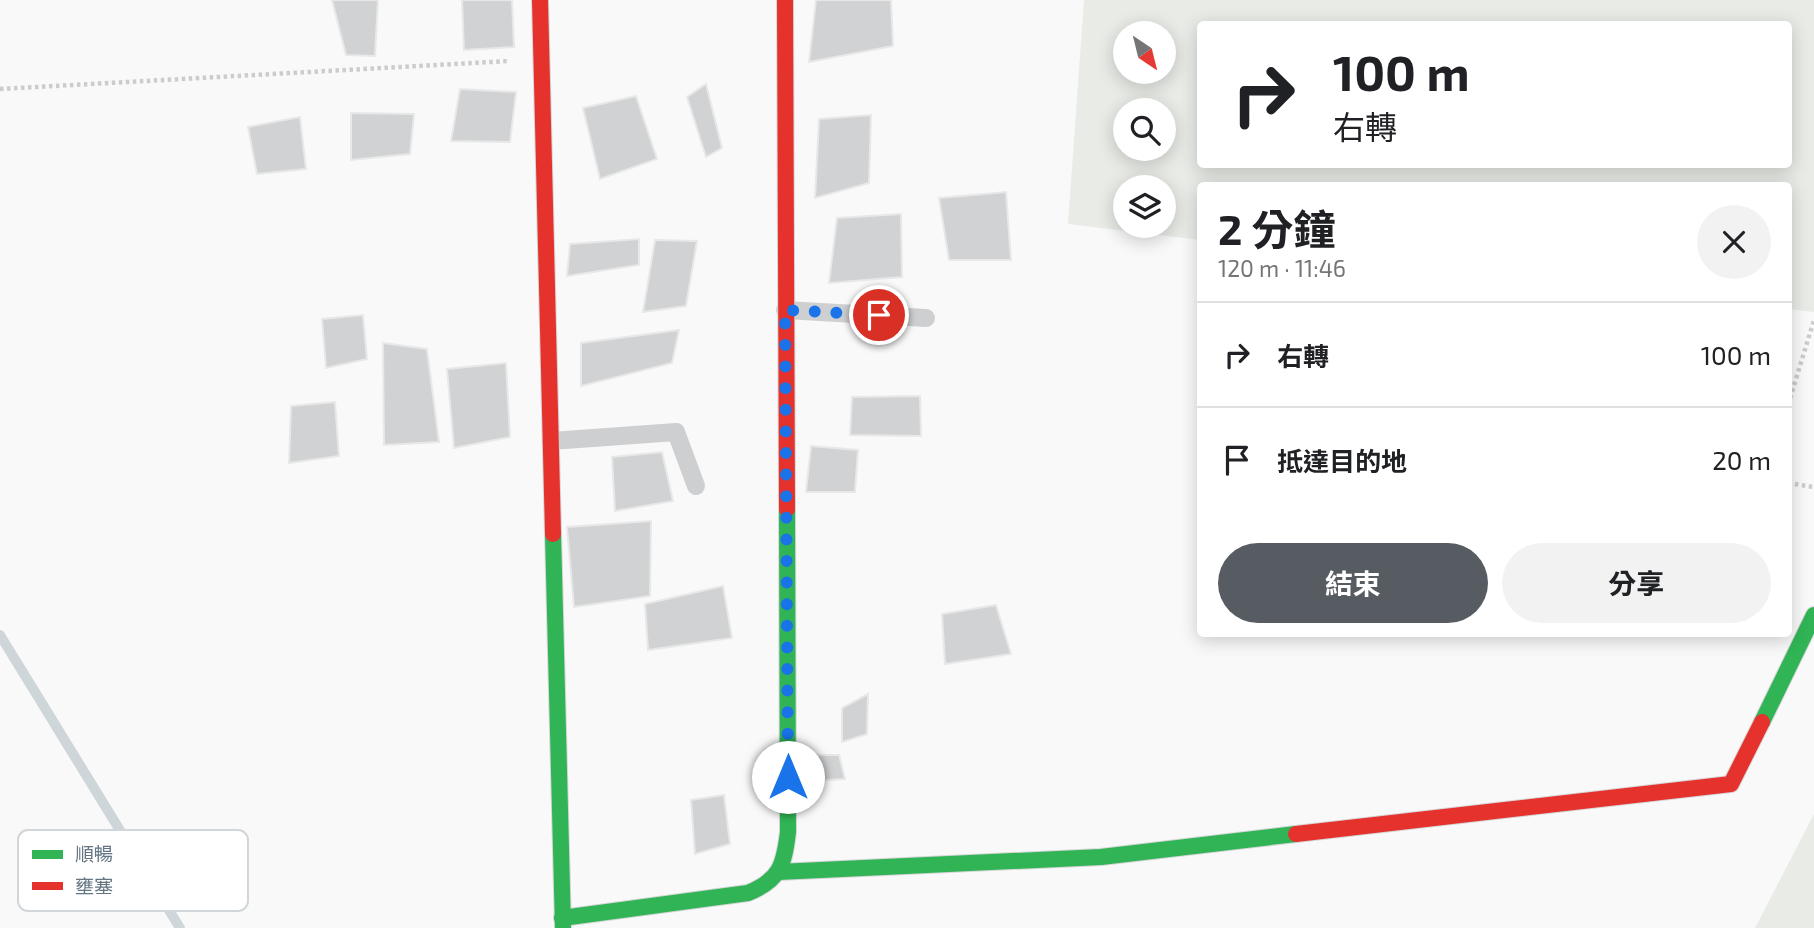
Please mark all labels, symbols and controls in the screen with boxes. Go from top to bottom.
north arrow [1113,21,1176,84]
map controls [1113,21,1176,238]
text: 100 m [1333,42,1470,101]
icon: right [1218,49,1309,140]
button: search [1113,98,1176,161]
text: 右轉 [1333,107,1397,145]
button: layers [1113,175,1176,238]
text: 2 分鐘 [1218,203,1335,253]
button: close [1697,205,1771,279]
text: 120 m · 11:46 [1218,254,1346,282]
pin [849,285,909,345]
icon: arrive [860,296,898,334]
icon: right [1218,336,1256,374]
text: 100 m [1701,339,1771,370]
text: 右轉 [1277,340,1329,371]
icon: arrive [1218,441,1256,479]
text: 20 m [1712,444,1771,475]
text: 抵達目的地 [1277,445,1407,476]
button: 結束 [1218,543,1488,623]
button: 分享 [1502,543,1771,623]
position arrow [751,740,825,814]
legend [18,830,248,911]
text: 順暢 [75,842,113,865]
text: 壅塞 [75,874,113,897]

